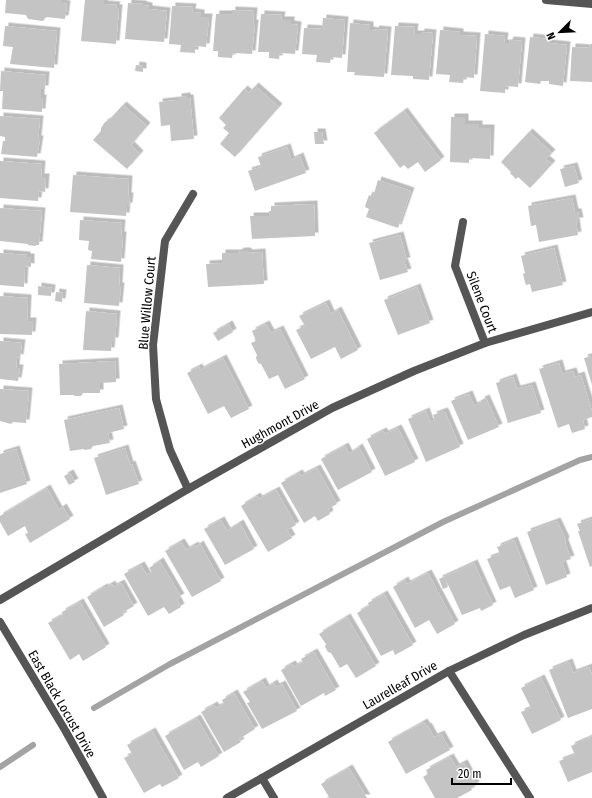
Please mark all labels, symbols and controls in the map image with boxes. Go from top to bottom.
north arrow [540,12,580,52]
text: N [544,30,559,42]
street label: Blue Willow Court [135,255,159,350]
street label: Silene Court [463,269,501,336]
street label: Hughmont Drive [239,397,321,451]
street label: East Black Locust Drive [25,648,99,760]
street label: Laurelleaf Drive [360,658,440,712]
scale bar [452,760,511,786]
text: 20 m [458,767,482,781]

